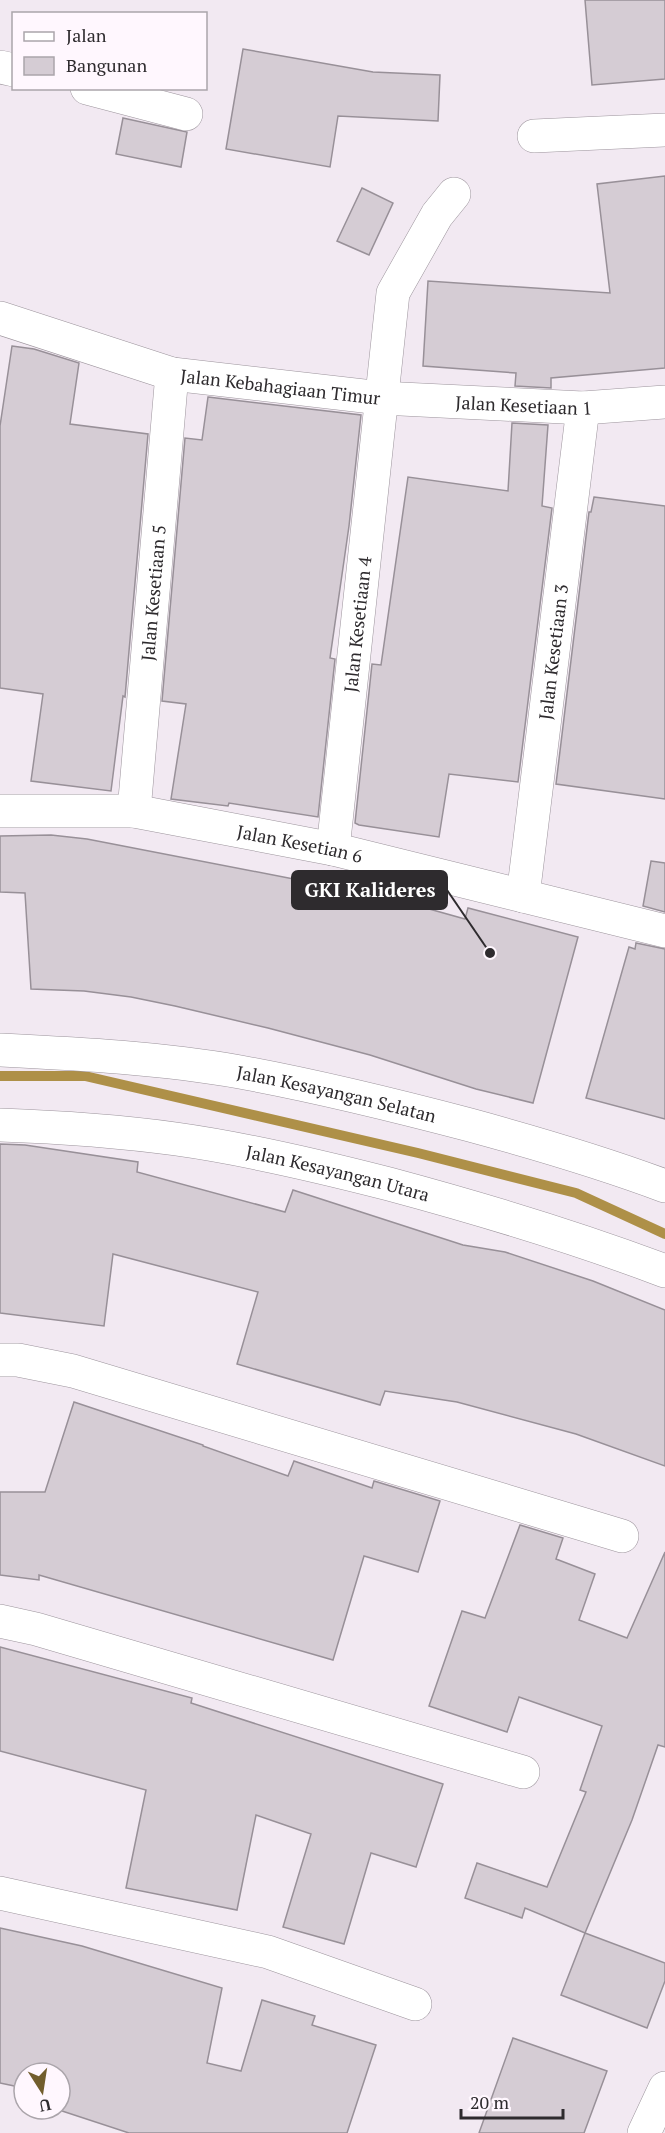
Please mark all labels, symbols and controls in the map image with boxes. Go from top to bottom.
legend [12,12,207,90]
text: Jalan [66,23,107,47]
text: Bangunan [66,53,147,77]
street label: Jalan Kebahagiaan Timur [179,363,382,410]
street label: Jalan Kesetiaan 1 [455,390,593,420]
street label: Jalan Kesetiaan 5 [135,524,171,662]
street label: Jalan Kesetiaan 4 [338,555,377,693]
street label: Jalan Kesetiaan 3 [533,583,573,721]
street label: Jalan Kesetian 6 [235,819,365,868]
callout: GKI Kalideres [292,871,447,909]
text: GKI Kalideres [305,876,435,903]
street label: Jalan Kesayangan Selatan [235,1060,439,1128]
street label: Jalan Kesayangan Utara [244,1139,432,1207]
north arrow [12,2061,72,2121]
scale bar [461,2082,563,2120]
text: 20 m [470,2090,510,2114]
text: U [37,2094,53,2118]

